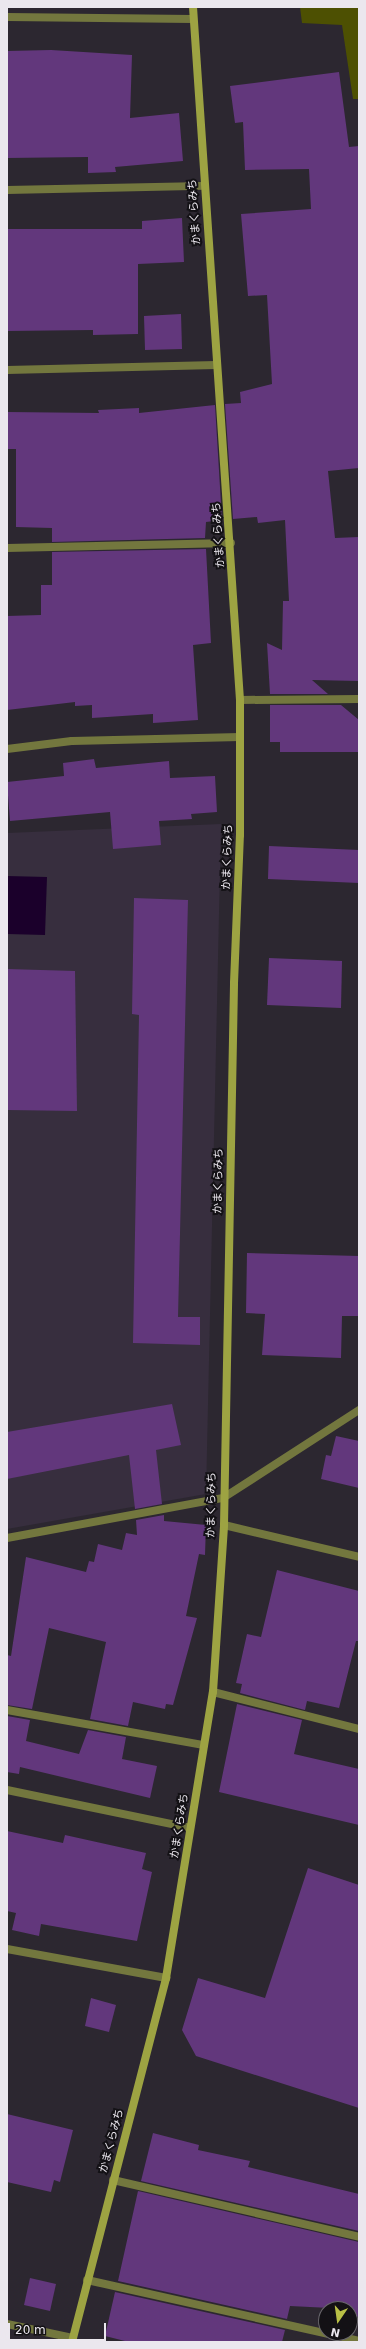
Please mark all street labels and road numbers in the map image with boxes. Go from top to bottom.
street label: かまくらみち [186,179,204,245]
street label: かまくらみち [210,502,228,568]
street label: かまくらみち [220,824,236,890]
street label: かまくらみち [212,1148,226,1214]
street label: かまくらみち [205,1472,219,1538]
street label: かまくらみち [168,1792,192,1860]
street label: かまくらみち [97,2107,127,2175]

